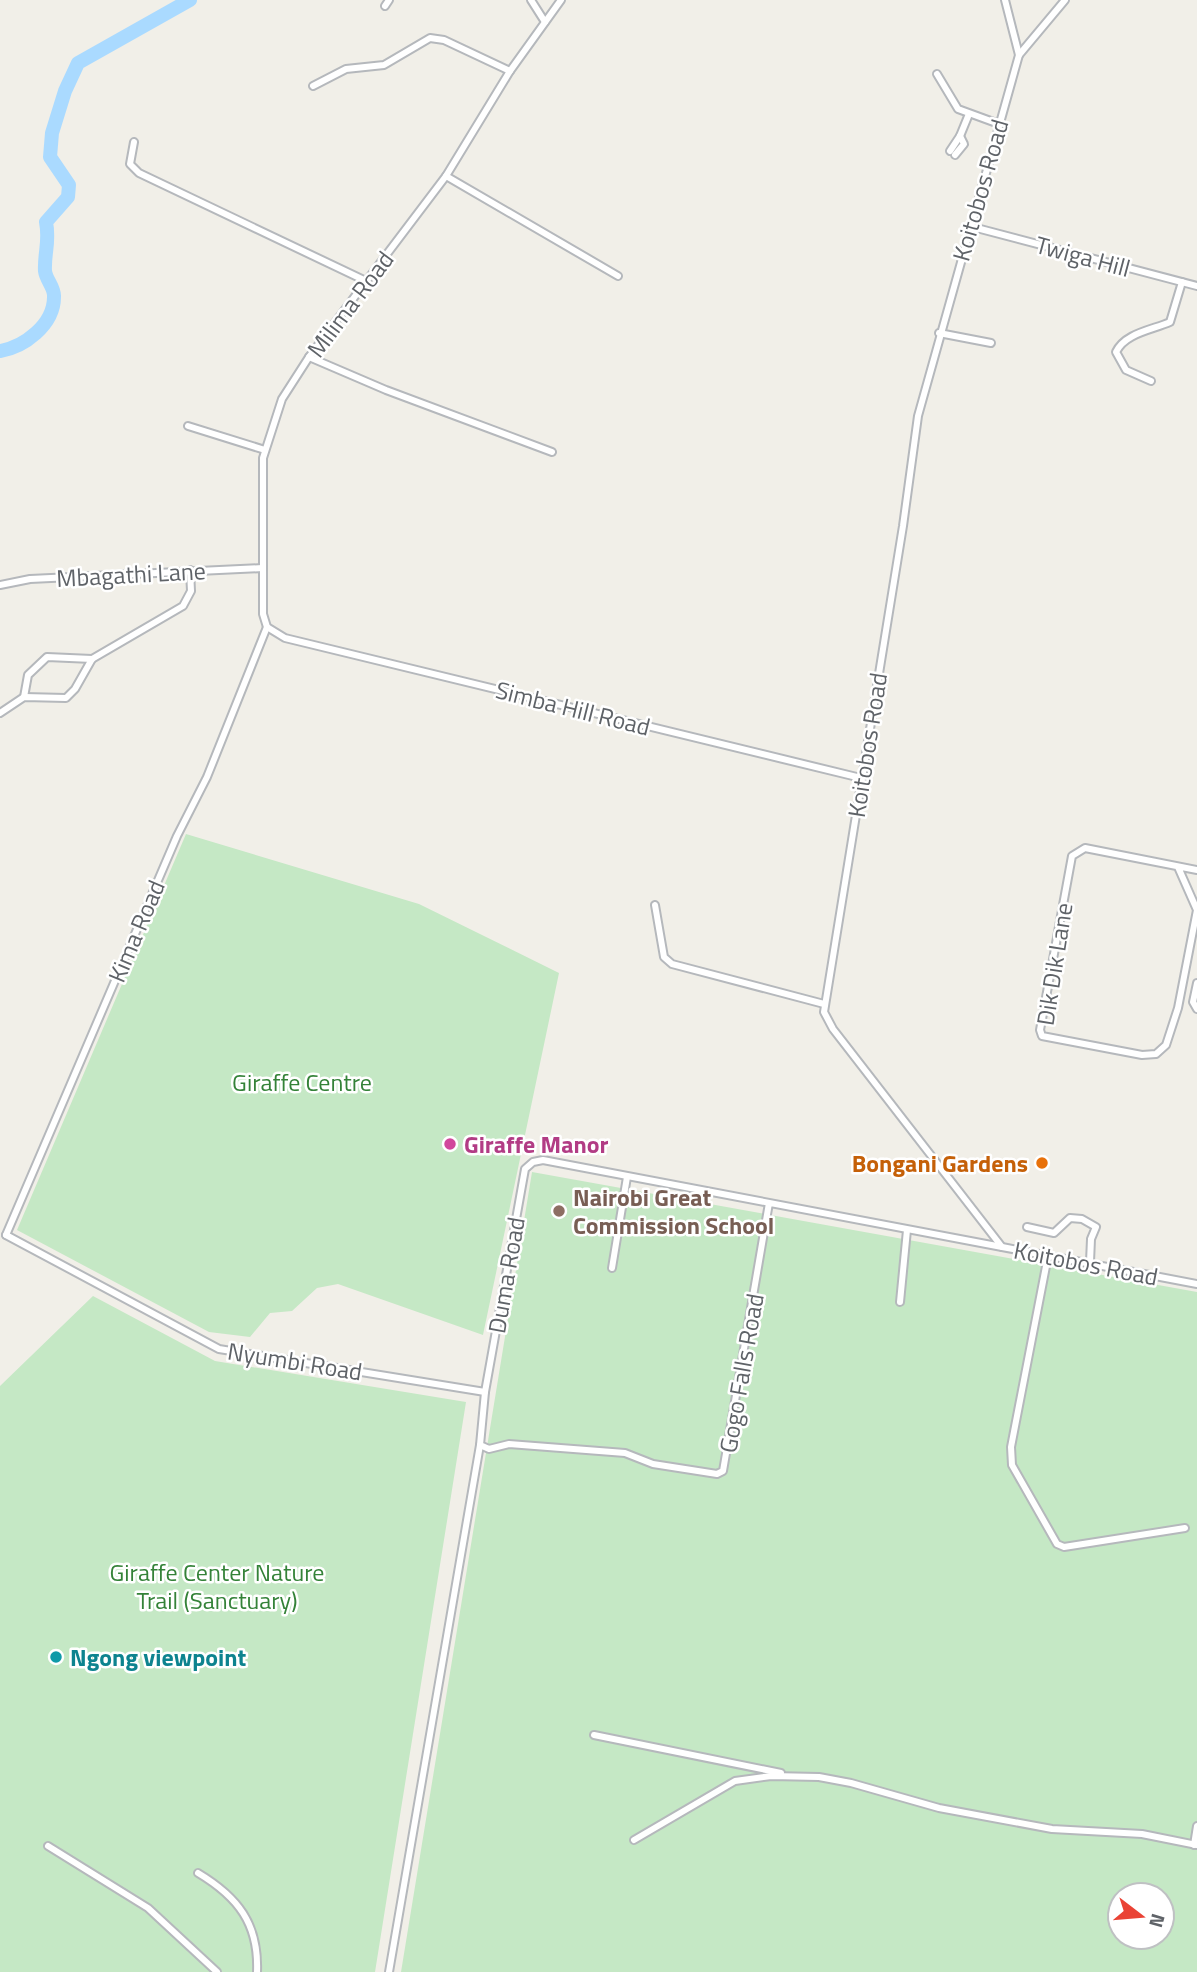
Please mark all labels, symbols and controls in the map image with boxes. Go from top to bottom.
street label: Koitobos Road [943,115,1017,265]
street label: Twiga Hill [1032,226,1134,286]
street label: Milima Road [298,243,402,365]
street label: Mbagathi Lane [55,552,207,596]
street label: Koitobos Road [838,670,896,820]
street label: Simba Hill Road [492,671,654,745]
street label: Kima Road [98,874,174,988]
street label: Dik Dik Lane [1027,900,1081,1028]
park label: Giraffe Centre [232,1064,372,1100]
place label: Giraffe Manor [464,1126,609,1162]
marker: Giraffe Manor [442,1136,458,1152]
place label: Bongani Gardens [852,1145,1028,1181]
marker: Bongani Gardens [1034,1155,1050,1171]
place label: Nairobi Great Commission School [573,1179,774,1243]
marker: Nairobi Great Commission School [551,1203,567,1219]
street label: Duma Road [478,1214,534,1336]
street label: Koitobos Road [1011,1231,1161,1295]
street label: Gogo Falls Road [709,1291,773,1455]
street label: Nyumbi Road [225,1333,365,1389]
park label: Giraffe Center Nature Trail (Sanctuary) [110,1554,324,1618]
place label: Ngong viewpoint [70,1639,247,1675]
marker: Ngong viewpoint [48,1649,64,1665]
north arrow [1106,1881,1176,1951]
text: N [1142,1910,1174,1931]

